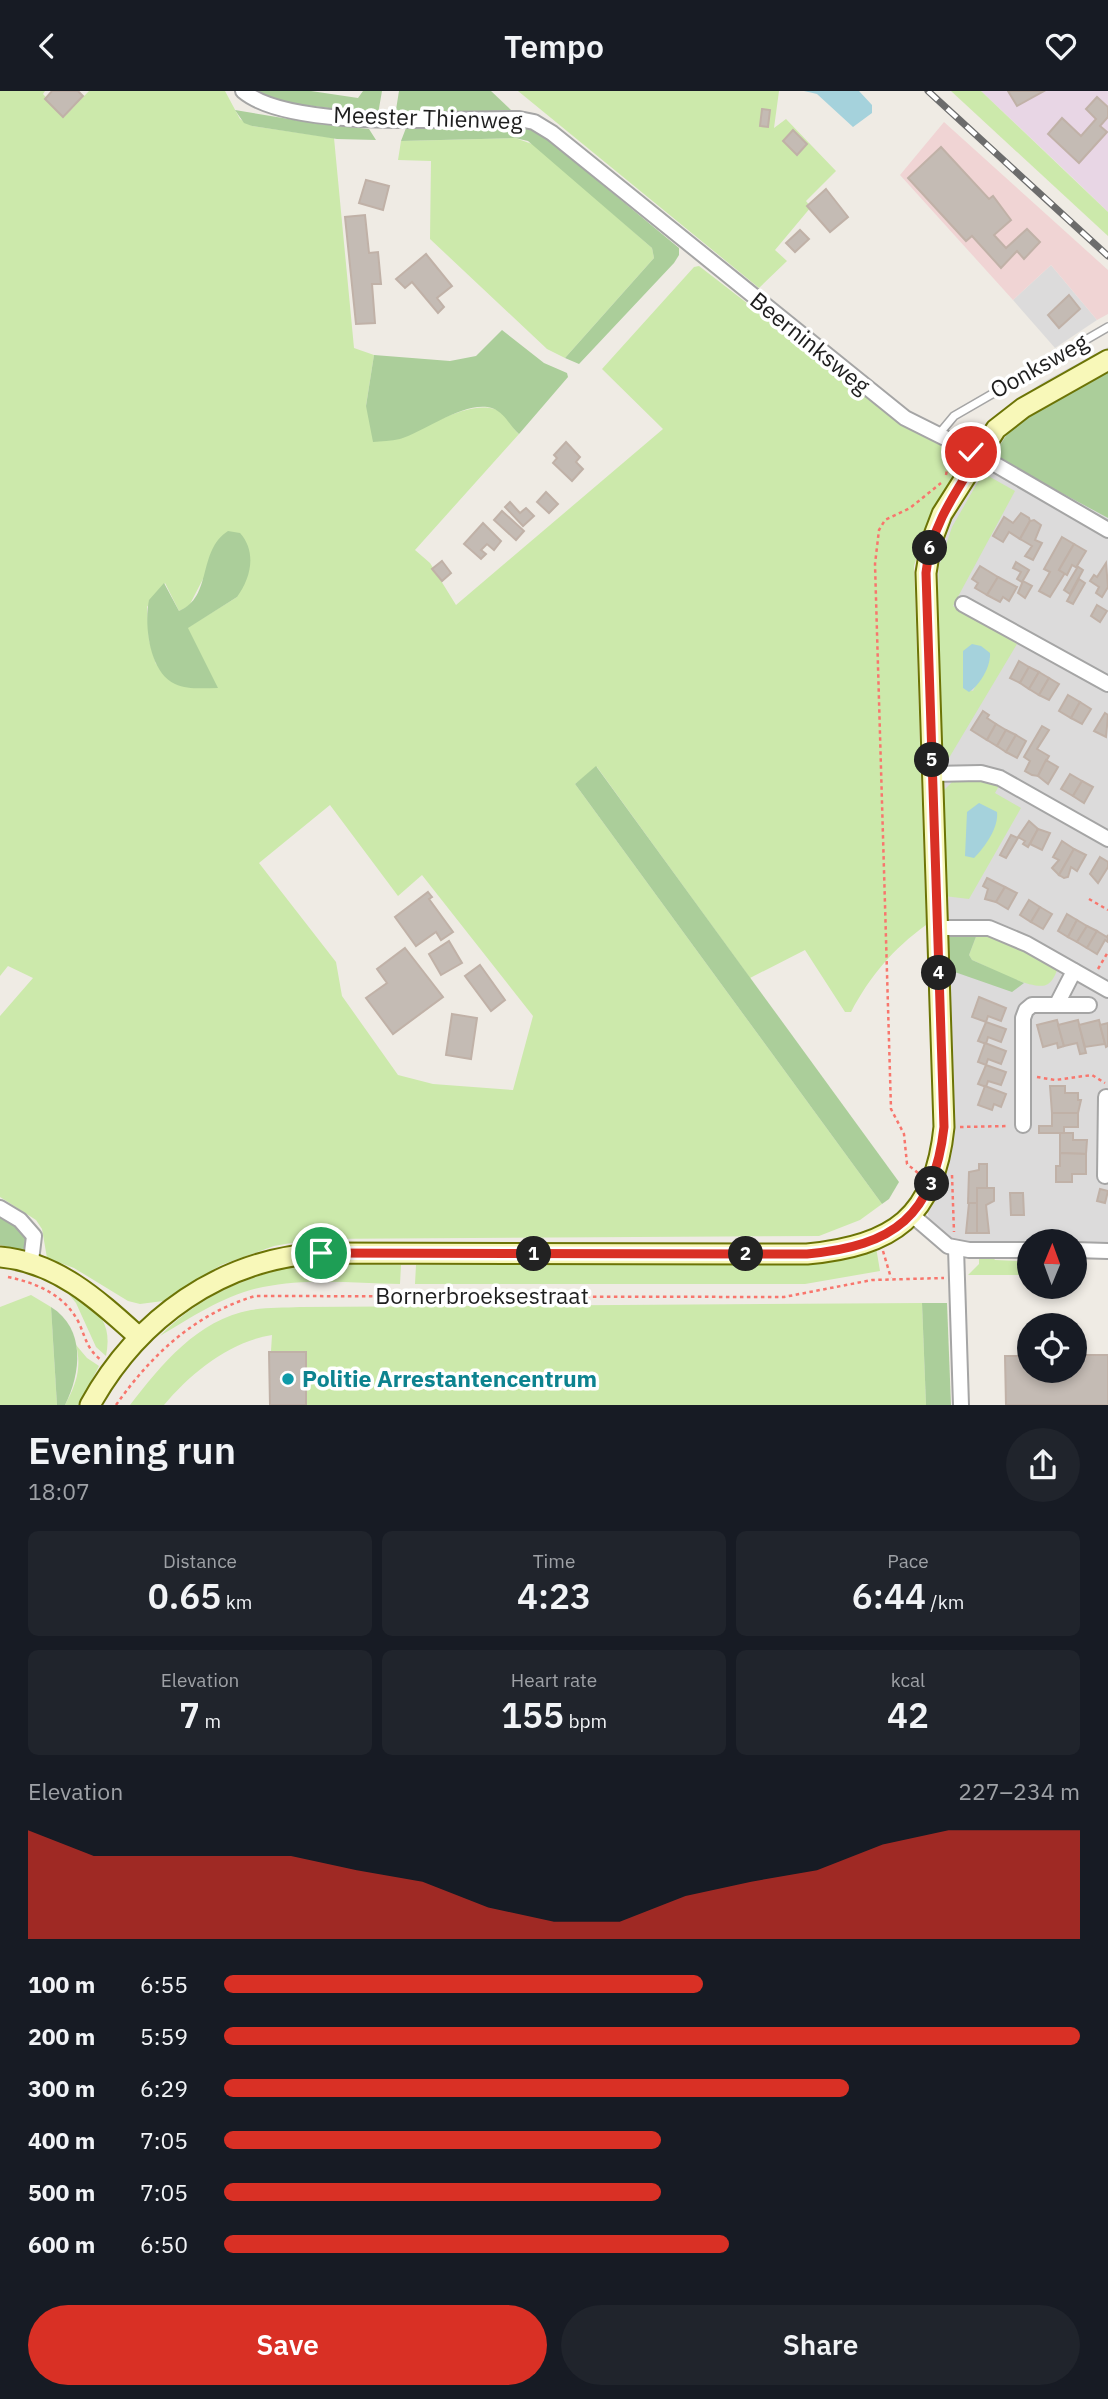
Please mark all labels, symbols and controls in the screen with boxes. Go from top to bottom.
text: Tempo [504,25,604,67]
icon: back [28,27,66,65]
icon: heart [1042,27,1080,65]
street label: Meester Thienweg [333,99,523,135]
street label: Beerninksweg [745,285,877,400]
street label: Oonksweg [984,326,1093,404]
pin [941,422,1001,482]
icon: check [952,433,990,471]
pin: 6 [912,531,948,566]
text: 6 [924,535,935,559]
pin: 5 [914,743,950,777]
text: 5 [926,747,937,771]
pin: 4 [922,955,956,991]
text: 4 [933,960,944,984]
pin: 3 [914,1167,950,1201]
text: 3 [926,1171,937,1195]
pin [291,1223,351,1283]
north arrow [1017,1229,1087,1299]
map controls [1017,1229,1087,1383]
icon: arrive [302,1234,340,1272]
pin: 1 [516,1237,552,1271]
pin: 2 [728,1237,764,1271]
text: 1 [528,1241,539,1265]
text: 2 [740,1241,751,1265]
street label: Bornerbroeksestraat [375,1280,589,1310]
button: locate [1017,1313,1087,1383]
place label: Politie Arrestantencentrum [302,1363,597,1393]
marker: Politie Arrestantencentrum [280,1371,296,1387]
text: Evening run [28,1425,236,1474]
button: share [1006,1428,1080,1502]
text: 18:07 [28,1476,90,1506]
text: Distance [163,1549,237,1573]
text: Time [533,1549,575,1573]
text: Pace [887,1549,929,1573]
text: 0.65 [148,1573,221,1619]
text: 4:23 [517,1573,591,1619]
text: 6:44 [852,1573,926,1619]
text: km [221,1590,252,1614]
text: /km [926,1590,964,1614]
text: Elevation [161,1668,239,1692]
text: Heart rate [511,1668,597,1692]
text: kcal [891,1668,925,1692]
text: 7 [179,1692,200,1738]
text: 155 [501,1692,564,1738]
text: 42 [887,1692,929,1738]
text: m [200,1709,221,1733]
text: bpm [564,1709,607,1733]
text: Elevation [28,1776,123,1806]
text: 227–234 m [958,1776,1080,1806]
text: 100 m [28,1969,95,1999]
text: 6:55 [140,1969,188,1999]
text: 200 m [28,2021,95,2051]
text: 5:59 [140,2021,188,2051]
text: 300 m [28,2073,95,2103]
text: 6:29 [140,2073,188,2103]
text: 400 m [28,2125,95,2155]
text: 7:05 [140,2125,188,2155]
text: 500 m [28,2177,95,2207]
text: 7:05 [140,2177,188,2207]
text: 600 m [28,2229,95,2259]
text: 6:50 [140,2229,188,2259]
button: Save [28,2305,547,2385]
button: Share [561,2305,1080,2385]

